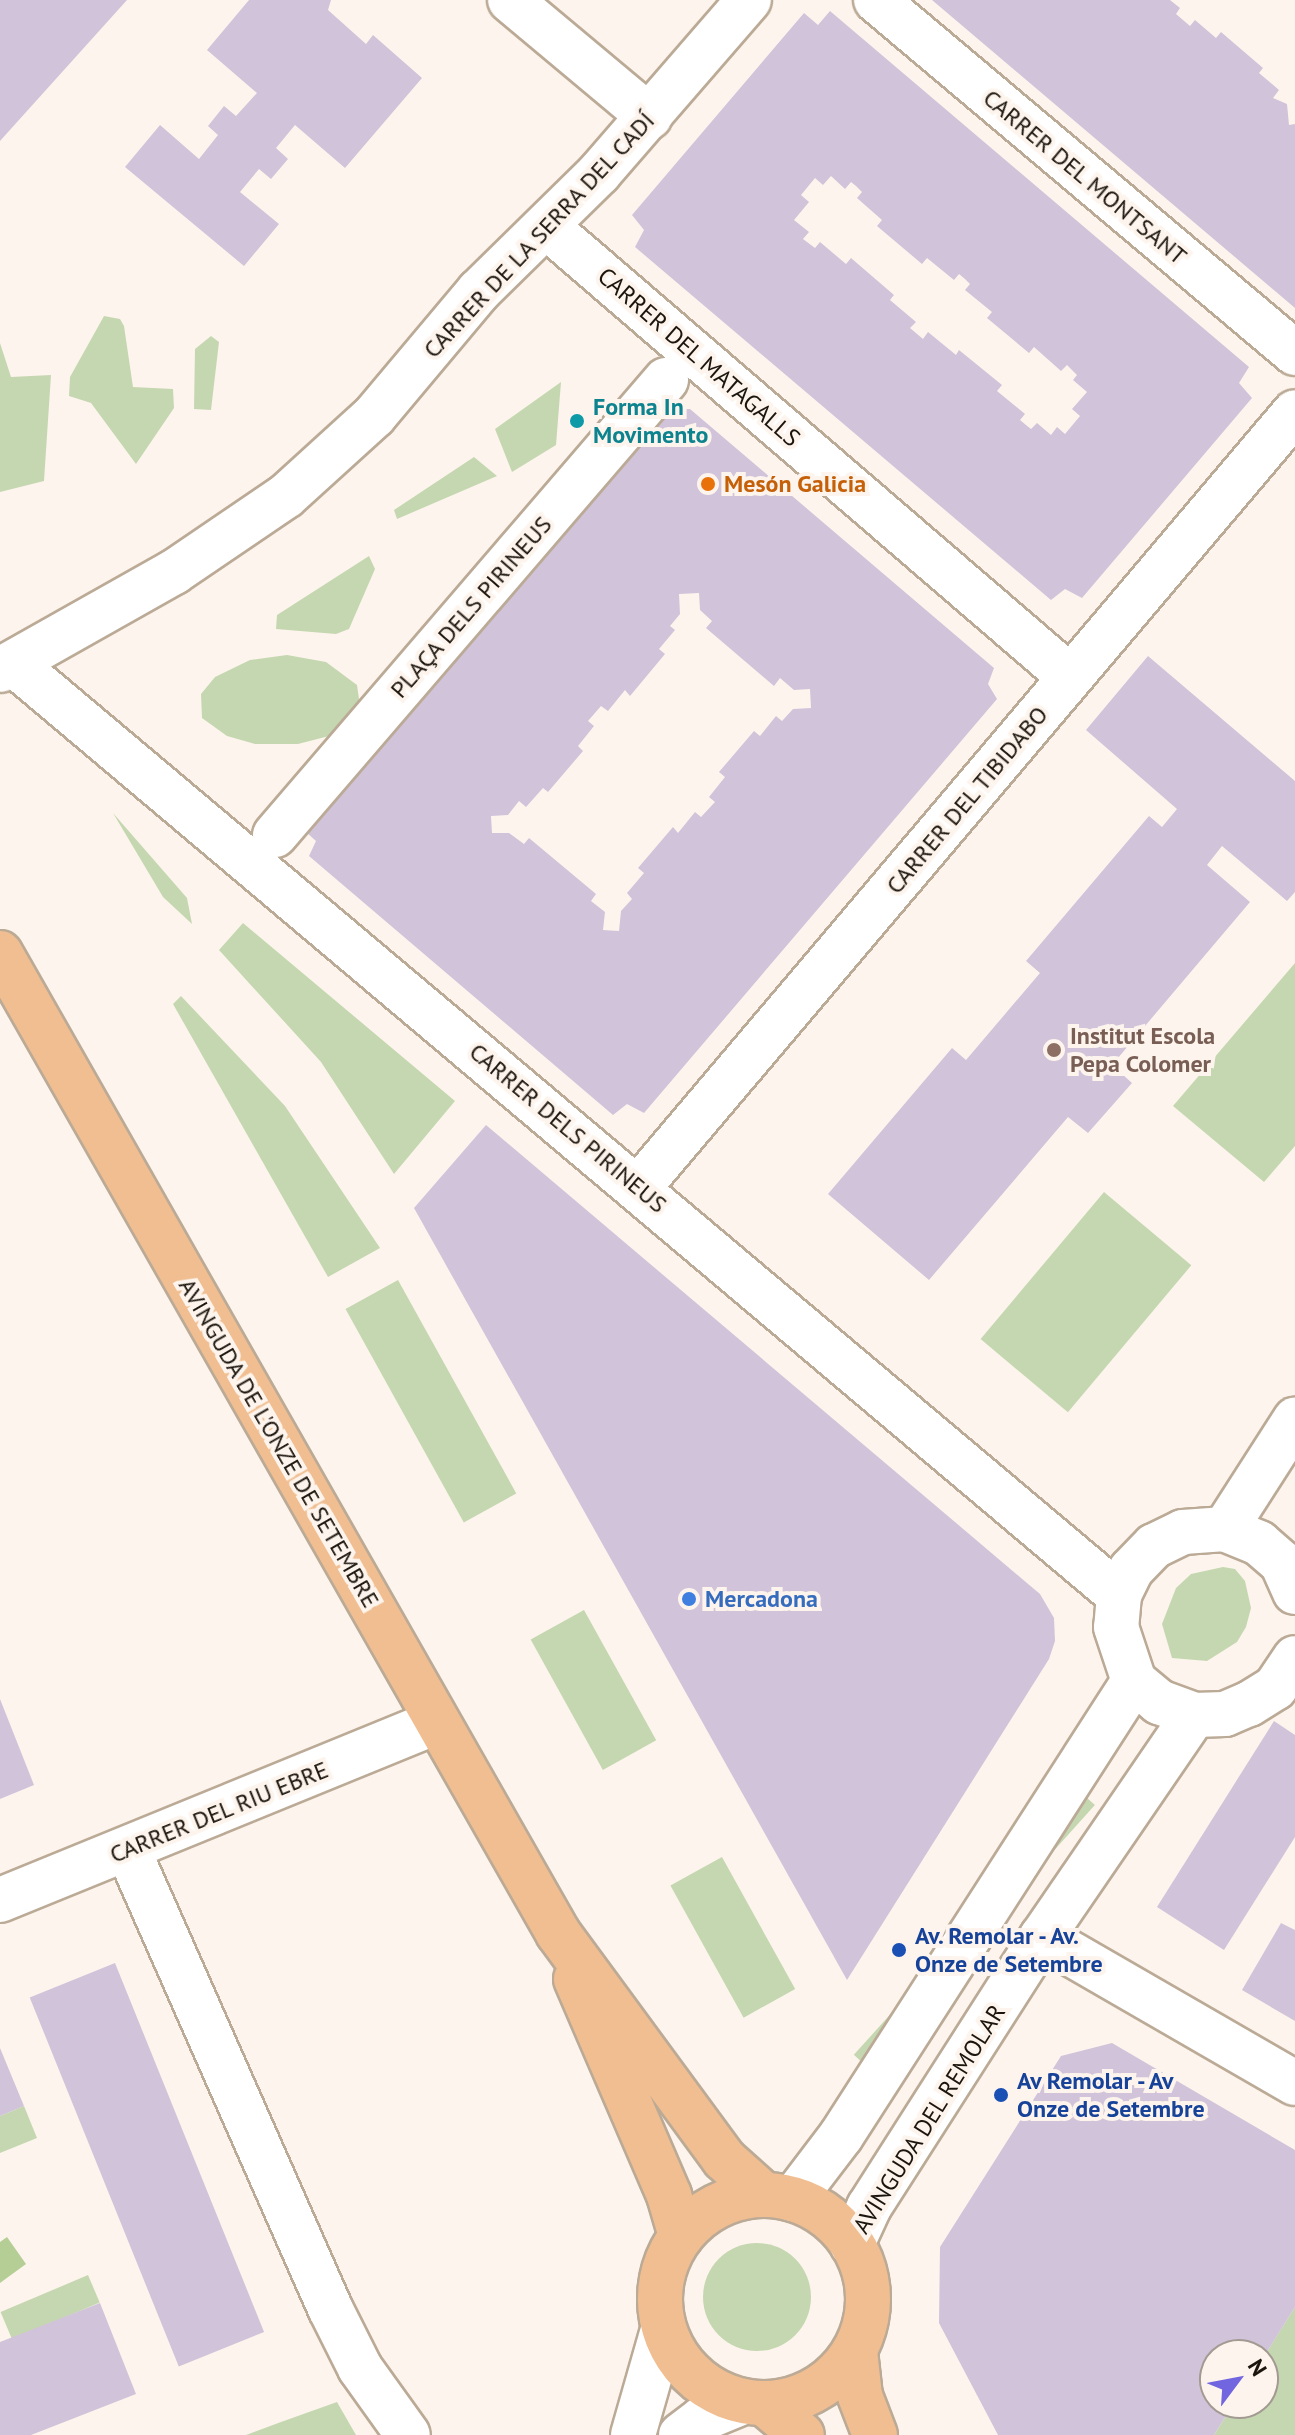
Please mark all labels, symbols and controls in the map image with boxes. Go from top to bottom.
street label: CARRER DEL MONTSANT [977,83,1193,271]
street label: CARRER DE LA SERRA DEL CADÍ [417,105,661,365]
street label: CARRER DEL MATAGALLS [592,261,806,453]
place label: Forma In Movimento [593,393,708,449]
marker: Forma In Movimento [568,412,586,430]
place label: Mesón Galicia [724,470,866,498]
marker: Mesón Galicia [699,475,717,493]
street label: PLAÇA DELS PIRINEUS [384,510,558,704]
street label: CARRER DEL TIBIDABO [880,700,1054,900]
place label: Institut Escola Pepa Colomer [1070,1022,1215,1078]
street label: CARRER DELS PIRINEUS [464,1037,672,1219]
marker: Institut Escola Pepa Colomer [1045,1041,1063,1059]
street label: AVINGUDA DE L'ONZE DE SETEMBRE [173,1273,385,1613]
place label: Mercadona [705,1585,818,1613]
marker: Mercadona [680,1590,698,1608]
street label: CARRER DEL RIU EBRE [105,1755,333,1869]
place label: Av. Remolar - Av. Onze de Setembre [915,1922,1103,1978]
marker: Av. Remolar - Av. Onze de Setembre [890,1941,908,1959]
street label: AVINGUDA DEL REMOLAR [846,1998,1012,2240]
place label: Av Remolar - Av Onze de Setembre [1017,2067,1205,2123]
marker: Av Remolar - Av Onze de Setembre [992,2086,1010,2104]
north arrow [1199,2339,1279,2419]
text: N [1242,2354,1273,2381]

